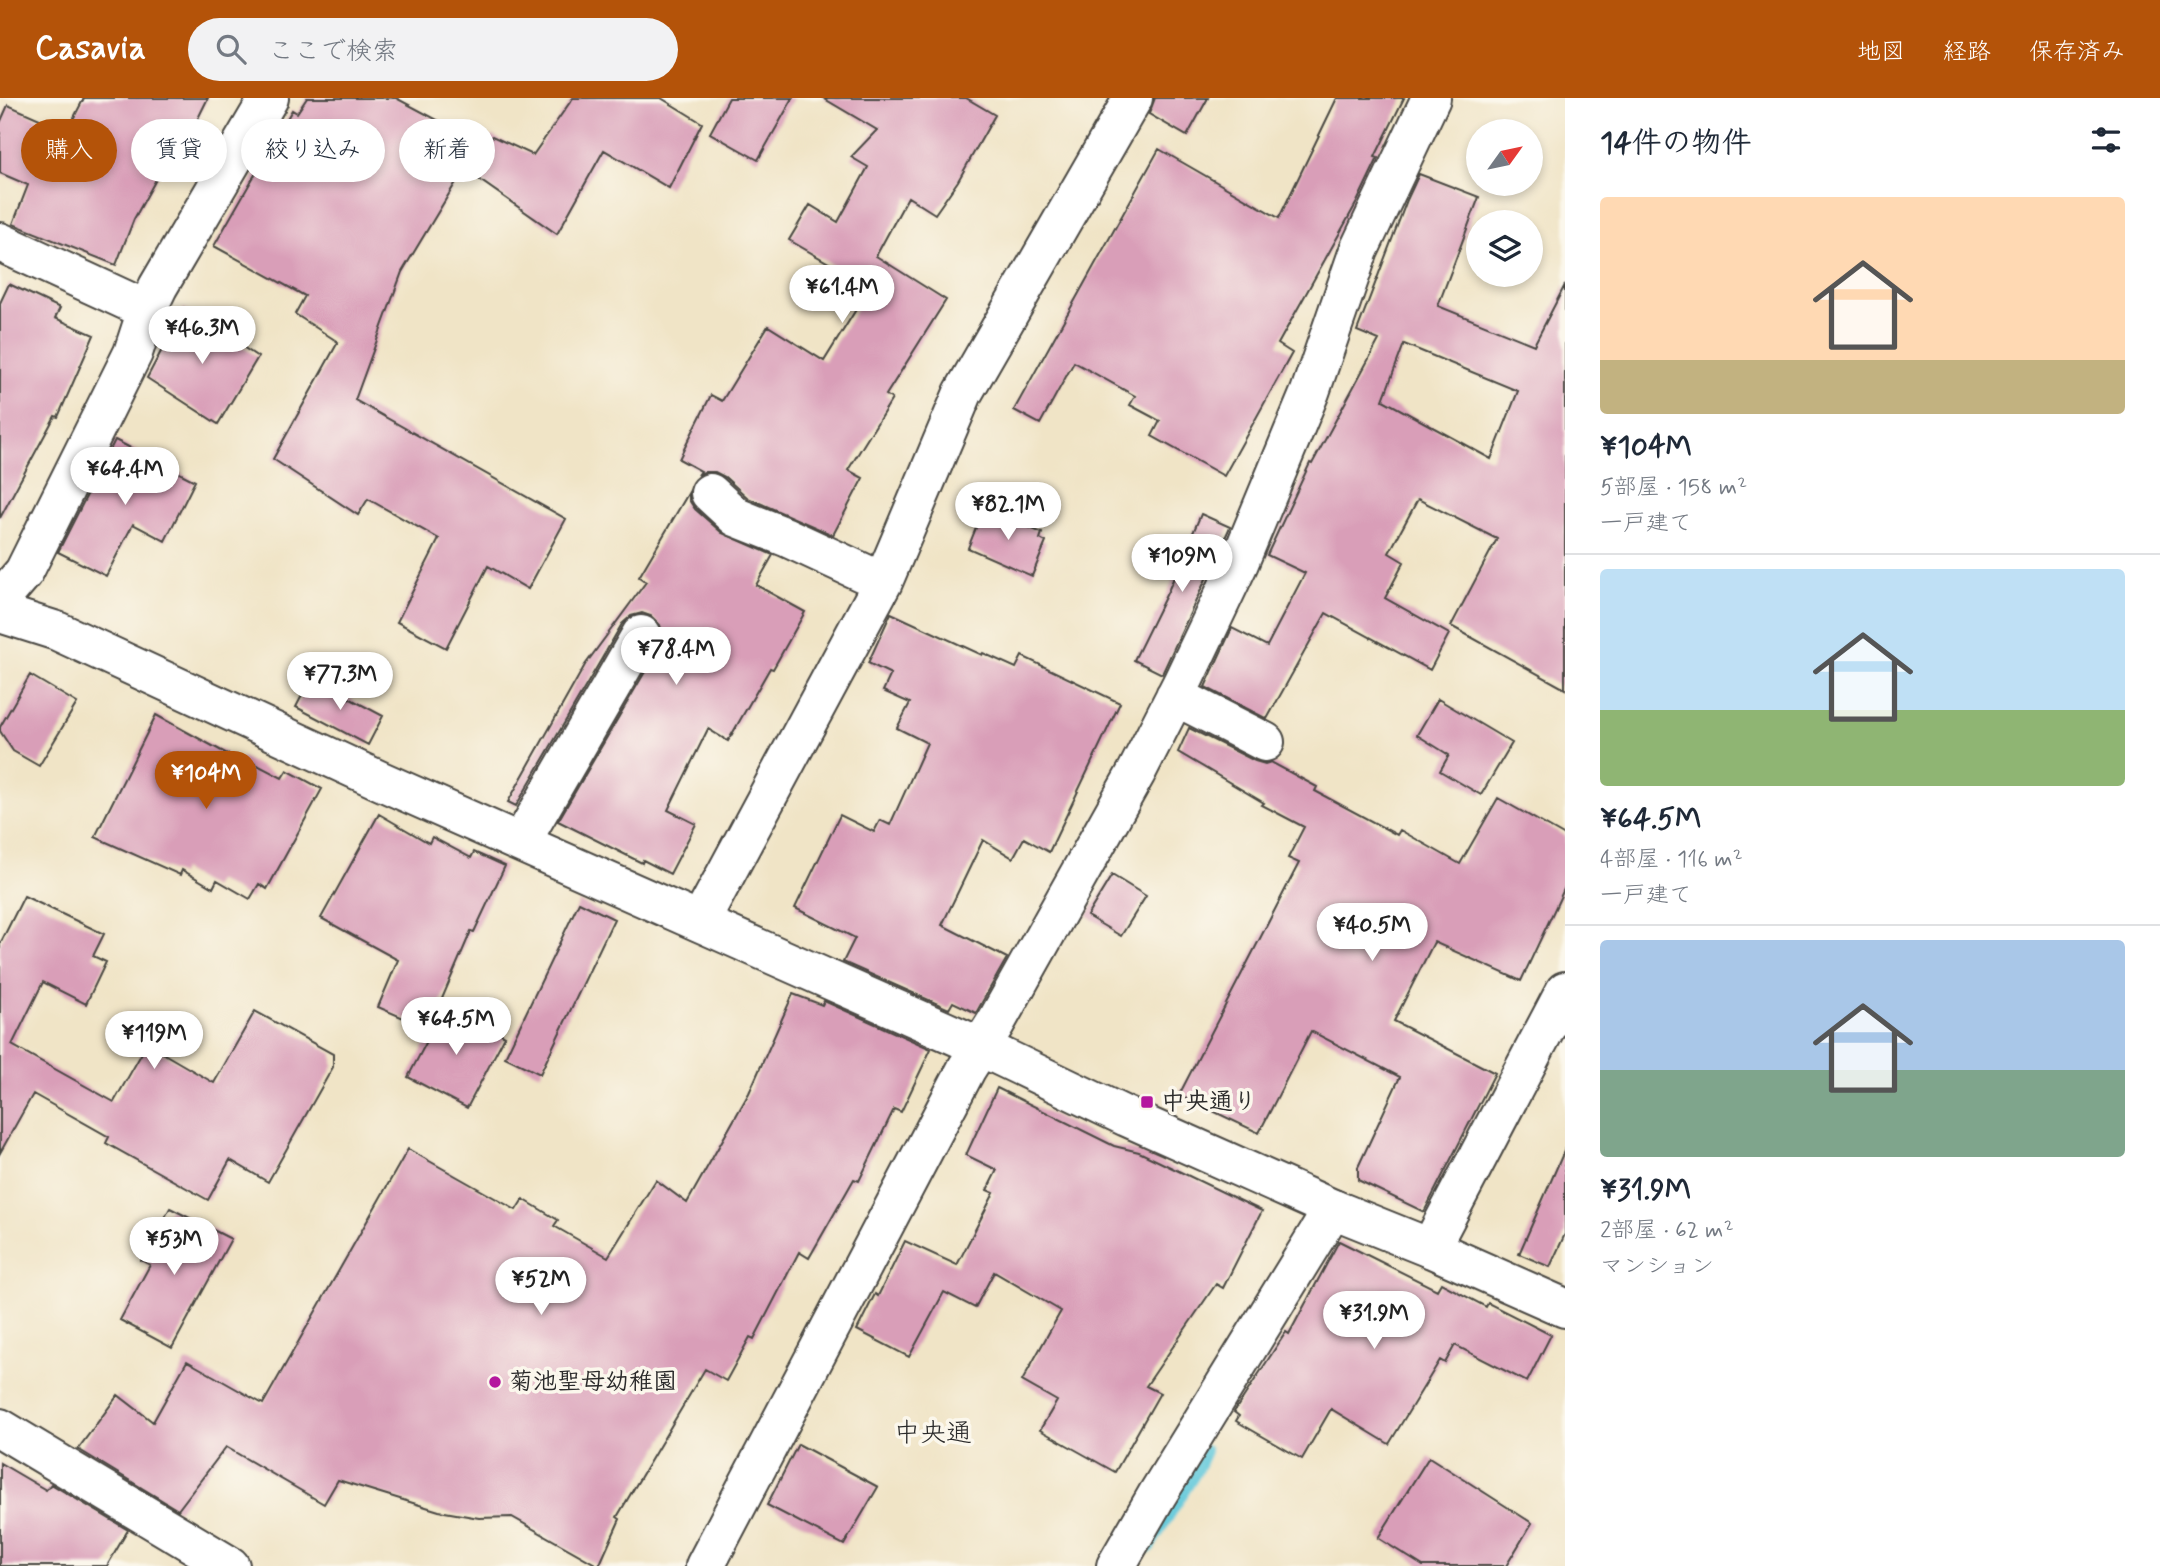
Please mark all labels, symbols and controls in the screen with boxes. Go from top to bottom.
search box [188,18,678,81]
text: Casavia [35,27,146,71]
icon: search [212,30,250,68]
text: ここで検索 [268,35,398,69]
text: 地図 [1857,37,1905,68]
text: 経路 [1943,37,1991,68]
text: 保存済み [2029,37,2125,68]
chip: 購入 [21,119,117,182]
chip: 賃貸 [131,119,227,182]
chip: 絞り込み [241,119,385,182]
chip: 新着 [399,119,495,182]
north arrow [1466,119,1544,196]
map controls [1466,119,1543,287]
icon: filters [2087,121,2125,159]
text: 14件の物件 [1600,124,1752,163]
button: layers [1466,210,1543,287]
icon: home [1800,242,1926,368]
pin: ¥61.4M [785,266,899,325]
text: ¥61.4M [805,273,879,303]
pin: ¥46.3M [145,306,259,366]
text: ¥46.3M [165,314,239,344]
text: ¥104M [1600,428,1692,467]
pin: ¥64.4M [68,448,182,507]
text: ¥64.4M [86,455,164,485]
text: 5部屋 · 158 m² [1600,473,1747,503]
pin: ¥82.1M [951,482,1065,542]
text: ¥82.1M [971,490,1045,520]
text: 一戸建て [1600,509,1692,539]
pin: ¥109M [1133,534,1231,594]
text: ¥109M [1148,542,1216,572]
icon: home [1800,614,1926,740]
pin: ¥78.4M [619,628,733,687]
text: ¥78.4M [637,635,715,665]
pin: ¥77.3M [283,652,397,712]
text: ¥77.3M [303,660,377,690]
pin: ¥104M [157,752,255,811]
text: ¥104M [171,759,241,789]
text: ¥64.5M [1600,800,1701,839]
text: 4部屋 · 116 m² [1600,845,1743,875]
text: 一戸建て [1600,881,1692,911]
pin: ¥40.5M [1315,904,1429,963]
text: ¥40.5M [1333,911,1411,941]
icon: home [1800,985,1926,1111]
pin: ¥64.5M [399,998,513,1057]
text: ¥64.5M [417,1005,495,1035]
pin: ¥119M [105,1012,203,1071]
text: ¥119M [121,1019,187,1049]
place label: 中央通り [1161,1087,1257,1118]
marker: 中央通り [1139,1094,1155,1110]
text: ¥31.9M [1600,1171,1691,1210]
text: 2部屋 · 62 m² [1600,1216,1734,1246]
pin: ¥53M [133,1218,215,1277]
text: ¥53M [146,1225,202,1255]
text: マンション [1600,1252,1714,1282]
pin: ¥52M [500,1258,582,1317]
text: ¥52M [511,1265,571,1295]
pin: ¥31.9M [1317,1292,1431,1351]
text: ¥31.9M [1339,1299,1409,1329]
place label: 菊池聖母幼稚園 [509,1367,677,1398]
marker: 菊池聖母幼稚園 [487,1374,503,1390]
district label: 中央通 [894,1417,972,1451]

